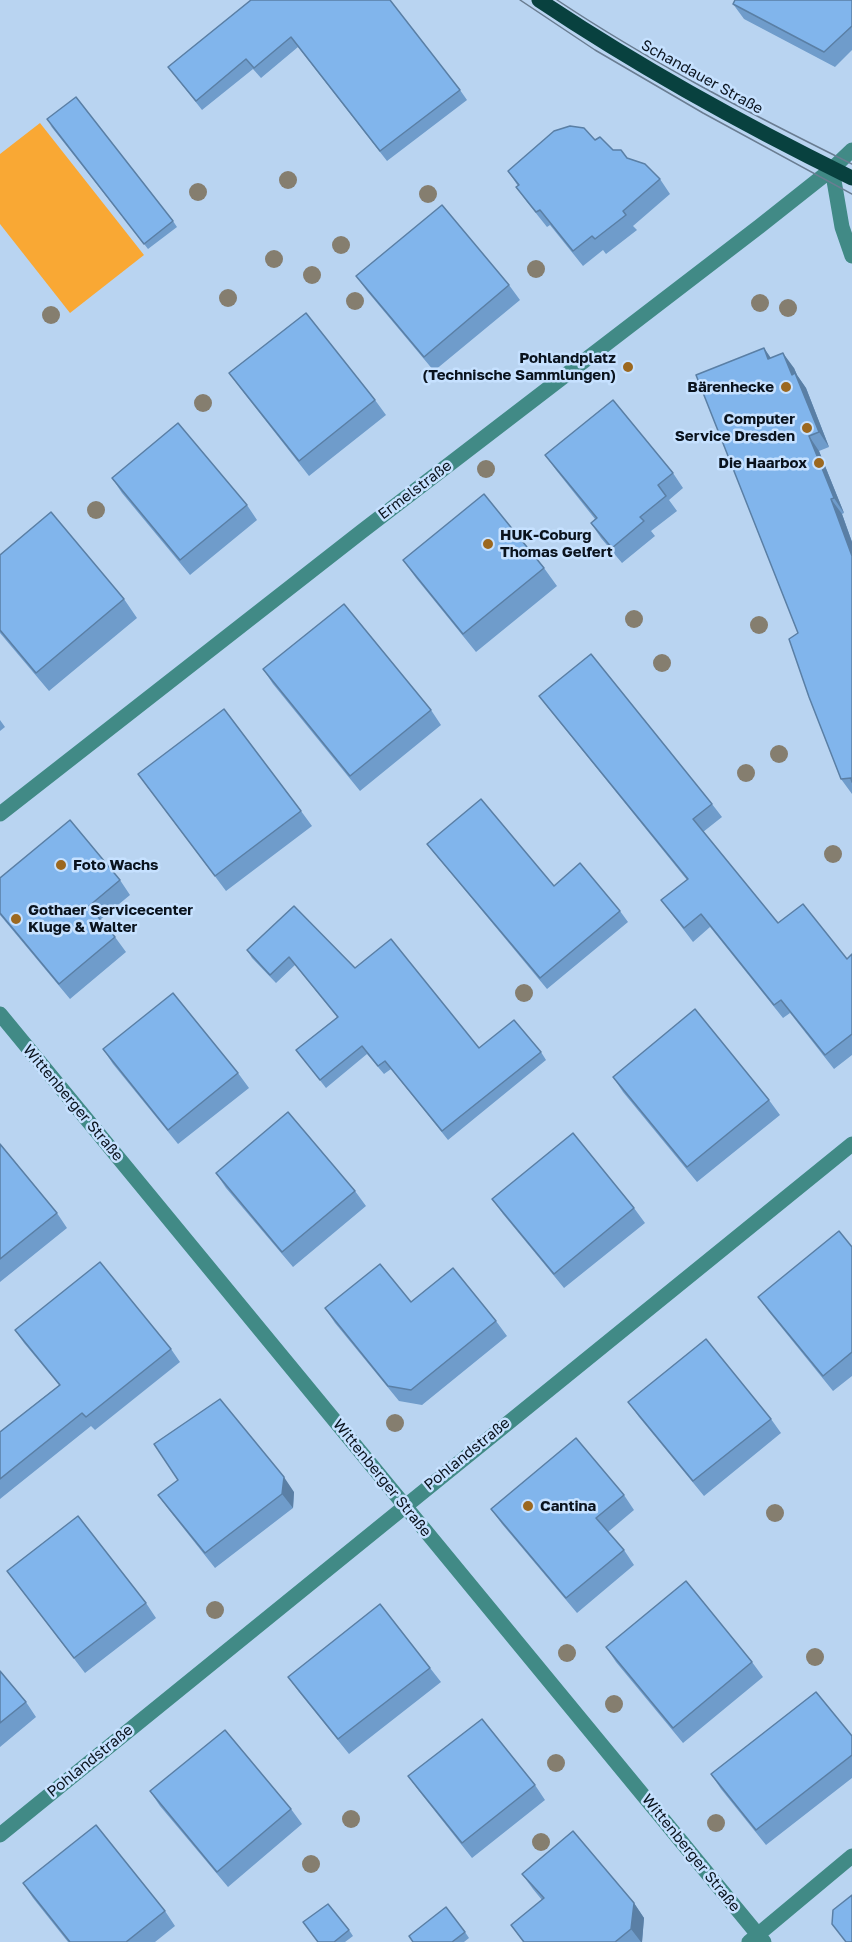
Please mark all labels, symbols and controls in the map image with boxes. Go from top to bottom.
street label: Schandauer Straße [638,36,766,118]
place label: Pohlandplatz (Technische Sammlungen) [422,349,616,384]
marker: Pohlandplatz (Technische Sammlungen) [621,360,635,374]
place label: Bärenhecke [687,378,774,396]
marker: Bärenhecke [779,380,793,394]
place label: Computer Service Dresden [675,410,795,445]
marker: Computer Service Dresden [800,421,814,435]
place label: Die Haarbox [718,454,807,472]
marker: Die Haarbox [812,456,826,470]
street label: Ermelstraße [375,457,455,523]
place label: HUK-Coburg Thomas Gelfert [500,526,613,561]
marker: HUK-Coburg Thomas Gelfert [481,537,495,551]
place label: Foto Wachs [73,856,159,874]
marker: Foto Wachs [54,858,68,872]
place label: Gothaer Servicecenter Kluge & Walter [28,901,193,936]
marker: Gothaer Servicecenter Kluge & Walter [9,912,23,926]
street label: Wittenberger Straße [19,1041,127,1165]
street label: Pohlandstraße [420,1414,514,1494]
street label: Wittenberger Straße [329,1416,435,1540]
place label: Cantina [540,1497,596,1515]
marker: Cantina [521,1499,535,1513]
street label: Pohlandstraße [43,1721,137,1801]
street label: Wittenberger Straße [638,1791,744,1915]

